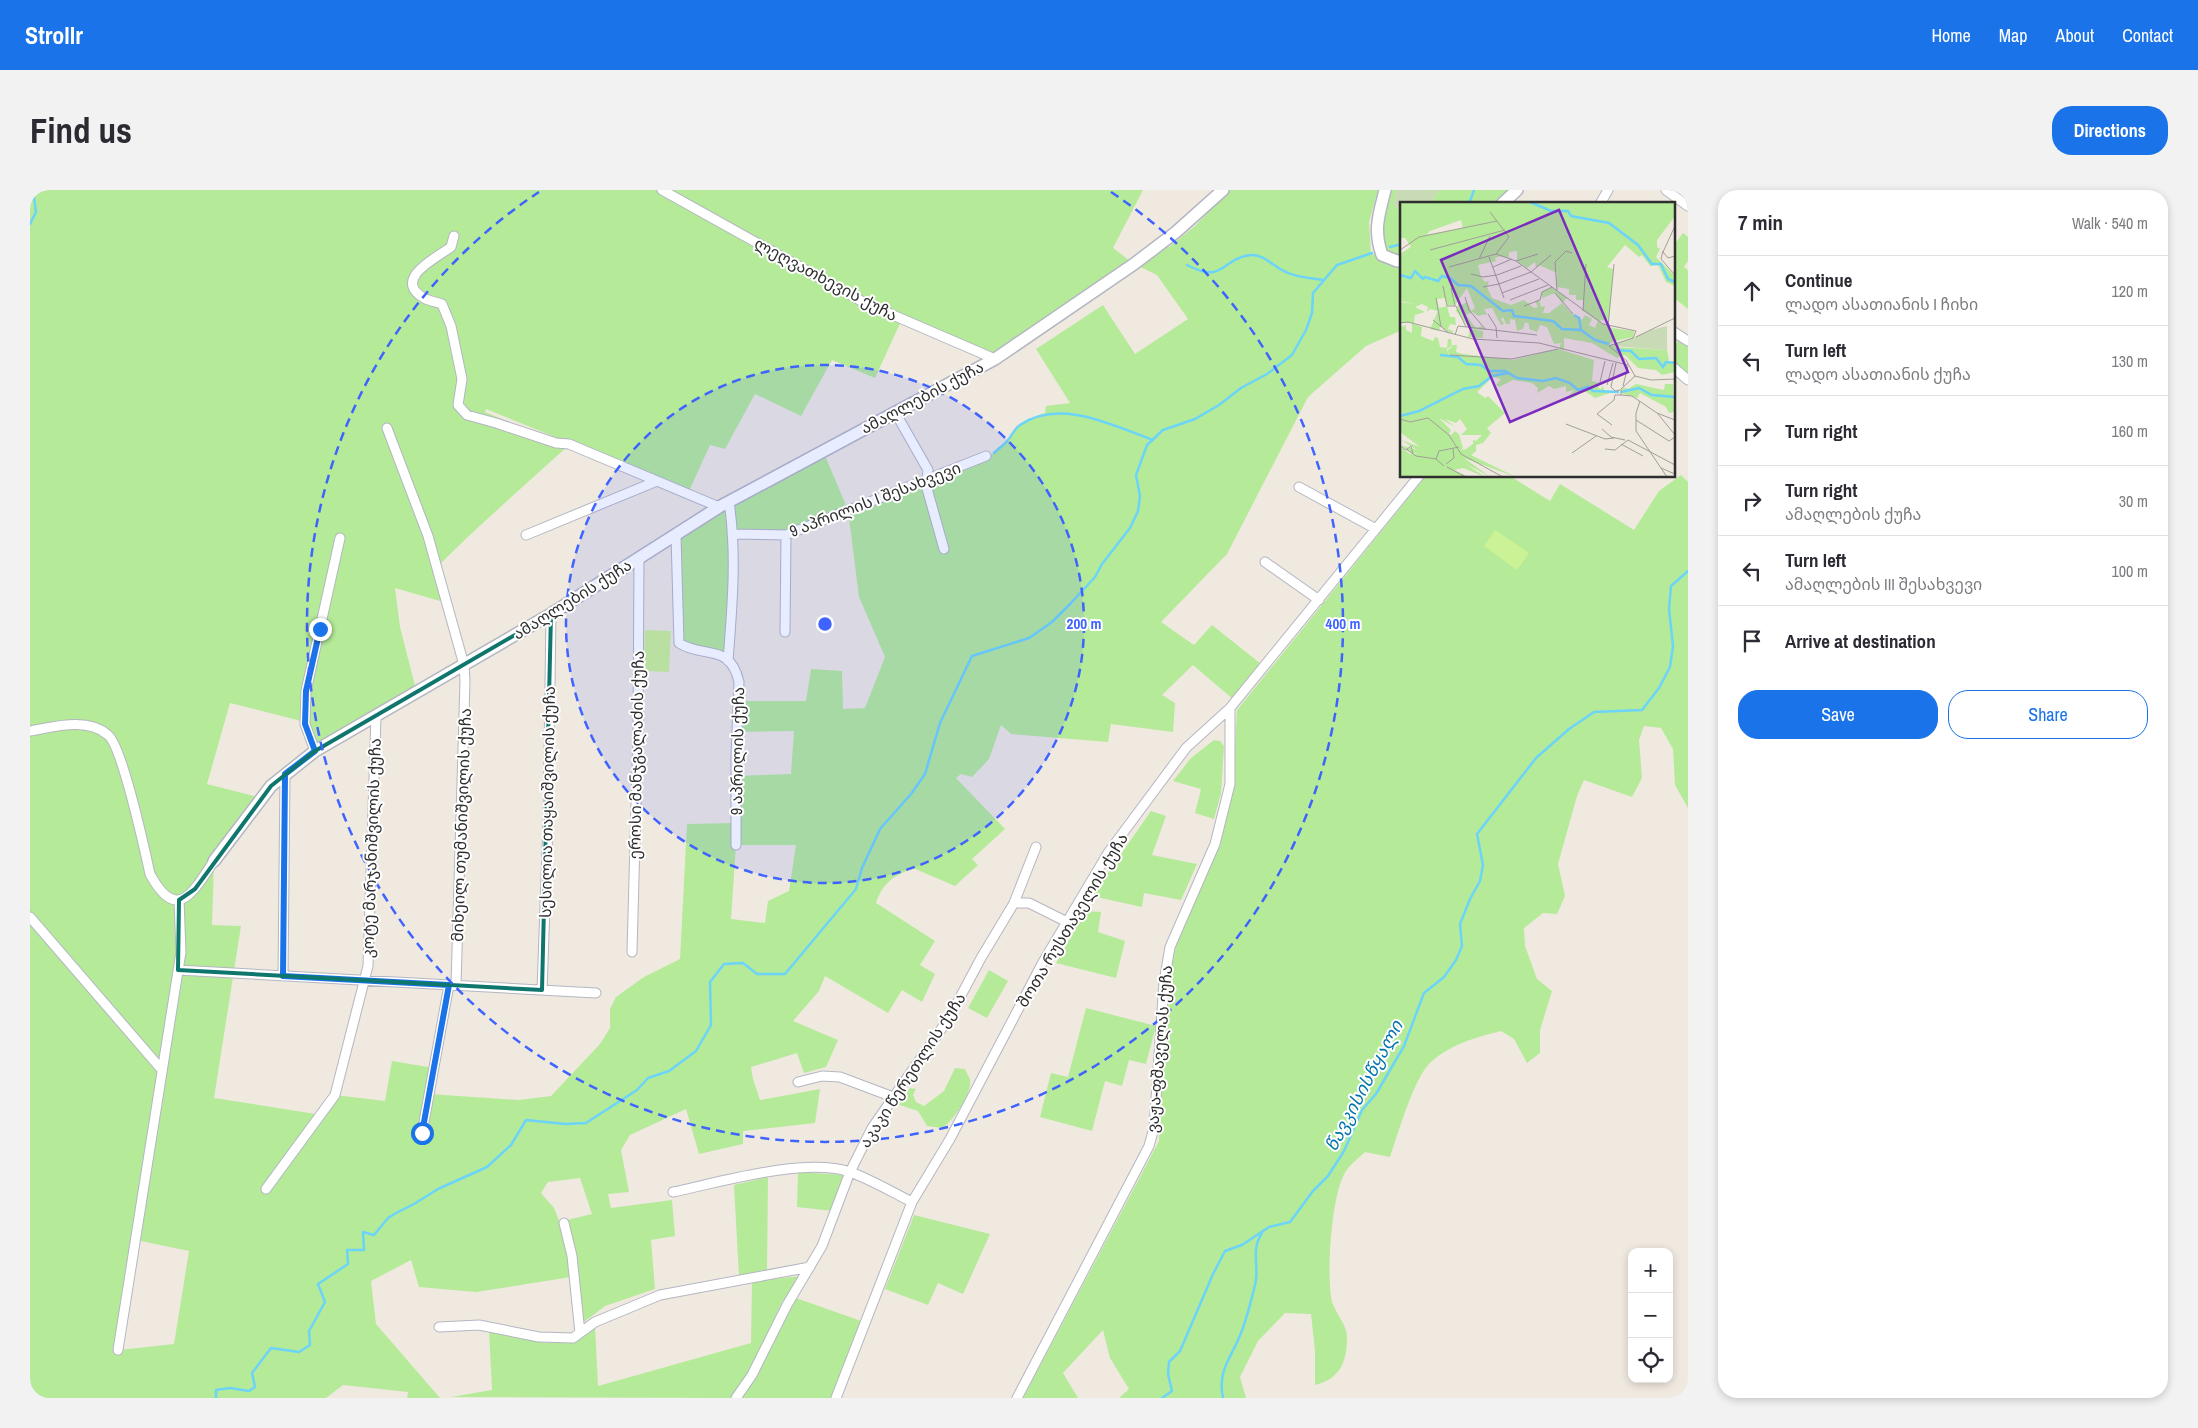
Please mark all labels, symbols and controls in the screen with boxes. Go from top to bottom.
text: Strollr [25,19,83,51]
text: Home [1931,23,1971,48]
text: Map [1999,23,2028,48]
text: About [2056,23,2094,48]
text: Contact [2122,23,2173,48]
button: Directions [2052,106,2168,155]
text: Find us [30,107,132,154]
inset map [1400,202,1676,478]
text: 7 min [1738,208,1783,237]
text: Walk · 540 m [2072,212,2148,234]
street label: ლეღვათხევის ქუჩა [751,232,901,326]
text: Continue [1785,267,1853,293]
icon: ahead [1738,277,1766,305]
text: 120 m [2112,280,2148,302]
text: ლადო ასათიანის I ჩიხი [1785,293,1978,315]
text: Turn left [1785,337,1846,363]
icon: left [1738,347,1766,375]
text: 130 m [2112,350,2148,372]
street label: ამაღლების ქუჩა [857,355,987,439]
text: ლადო ასათიანის ქუჩა [1785,363,1971,385]
icon: right [1738,417,1766,445]
text: Turn right [1785,418,1857,444]
text: 160 m [2112,420,2148,442]
street label: 9 აპრილის I შესახვევი [786,456,964,542]
text: Turn right [1785,477,1857,503]
icon: right [1738,487,1766,515]
text: 30 m [2119,490,2148,512]
text: ამაღლების ქუჩა [1785,503,1921,525]
text: Turn left [1785,547,1846,573]
street label: ამაღლების ქუჩა [508,554,636,644]
icon: left [1738,557,1766,585]
text: 100 m [2112,560,2148,582]
text: ამაღლების III შესახვევი [1785,573,1982,595]
text: 200 m [1067,613,1101,634]
text: 400 m [1326,613,1360,634]
centre of rings [816,615,834,633]
route end [309,618,332,641]
icon: arrive [1738,627,1766,655]
text: Arrive at destination [1785,628,1936,654]
street label: ეროსი მანჯგალაძის ქუჩა [623,651,649,859]
street label: სესილია თაყაიშვილის ქუჩა [534,686,560,918]
street label: 9 აპრილის ქუჩა [725,687,749,815]
button: Save [1738,690,1938,739]
button: Share [1948,690,2148,739]
street label: მიხეილ თუმანიშვილის ქუჩა [446,708,476,942]
street label: კოტე მარჯანიშვილის ქუჩა [356,738,386,958]
street label: შოთა რუსთაველის ქუჩა [1011,829,1133,1011]
street label: ვაჟა-ფშაველას ქუჩა [1141,964,1177,1134]
street label: აკაკი წერეთლის ქუჩა [854,988,970,1152]
water label: წავკისისწყალი [1318,1015,1409,1156]
route start [411,1122,434,1145]
map controls [1628,1248,1673,1383]
button: + [1628,1248,1673,1293]
button: − [1628,1293,1673,1338]
button: locate [1628,1338,1673,1383]

